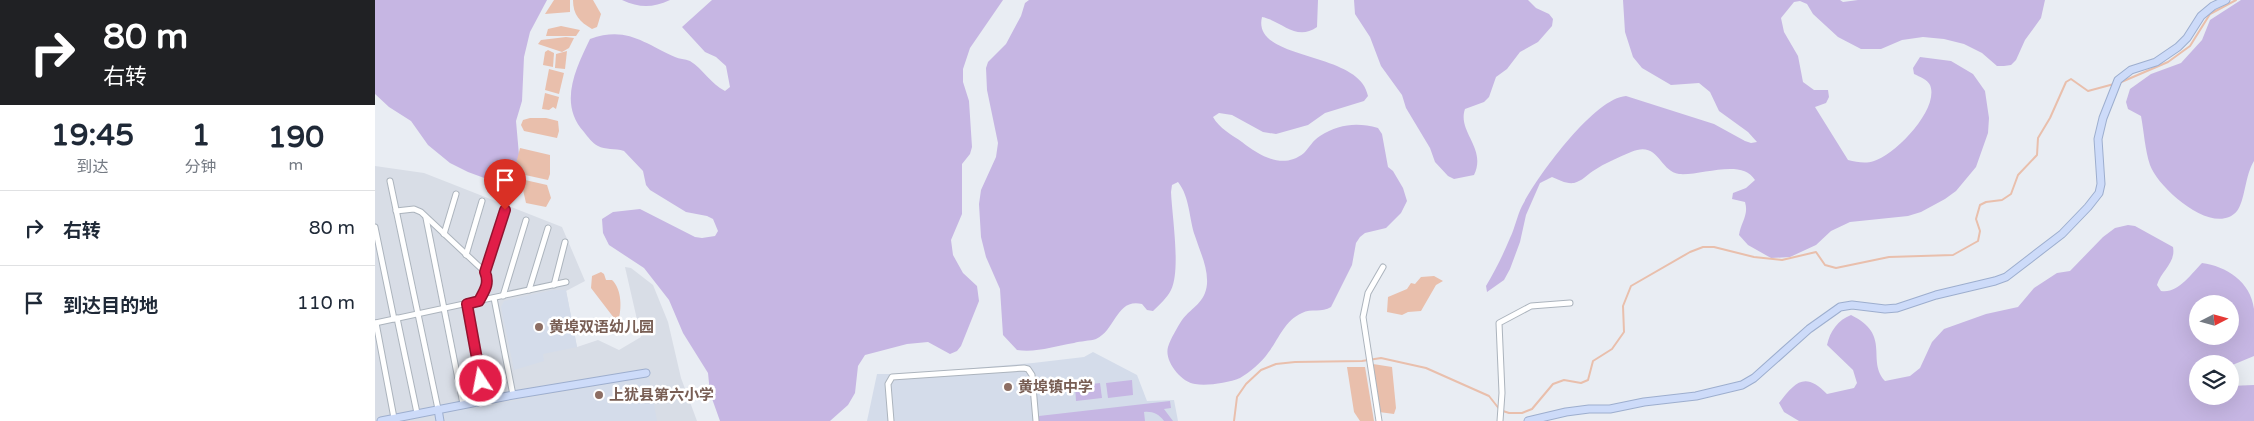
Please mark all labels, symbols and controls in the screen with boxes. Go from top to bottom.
text: 80 m [103,16,188,58]
icon: right [20,20,85,85]
text: 右转 [103,64,147,90]
text: 19:45 [51,117,134,154]
text: 1 [191,117,210,154]
text: 190 [268,119,324,156]
text: m [289,155,303,175]
text: 到达 [76,157,108,177]
text: 分钟 [185,157,217,177]
pin [484,159,526,210]
icon: arrive [491,166,519,194]
icon: right [20,214,48,242]
text: 80 m [309,217,355,239]
text: 右转 [63,220,101,242]
icon: arrive [20,289,48,317]
text: 110 m [297,292,355,314]
text: 到达目的地 [63,295,158,317]
north arrow [2189,295,2239,345]
map controls [2189,295,2239,405]
place label: 黄埠双语幼儿园 [549,318,654,336]
marker: 黄埠双语幼儿园 [533,321,545,333]
position arrow [454,354,506,406]
button: layers [2189,355,2239,405]
place label: 黄埠镇中学 [1018,378,1093,396]
marker: 黄埠镇中学 [1002,381,1014,393]
place label: 上犹县第六小学 [609,386,714,404]
marker: 上犹县第六小学 [593,389,605,401]

